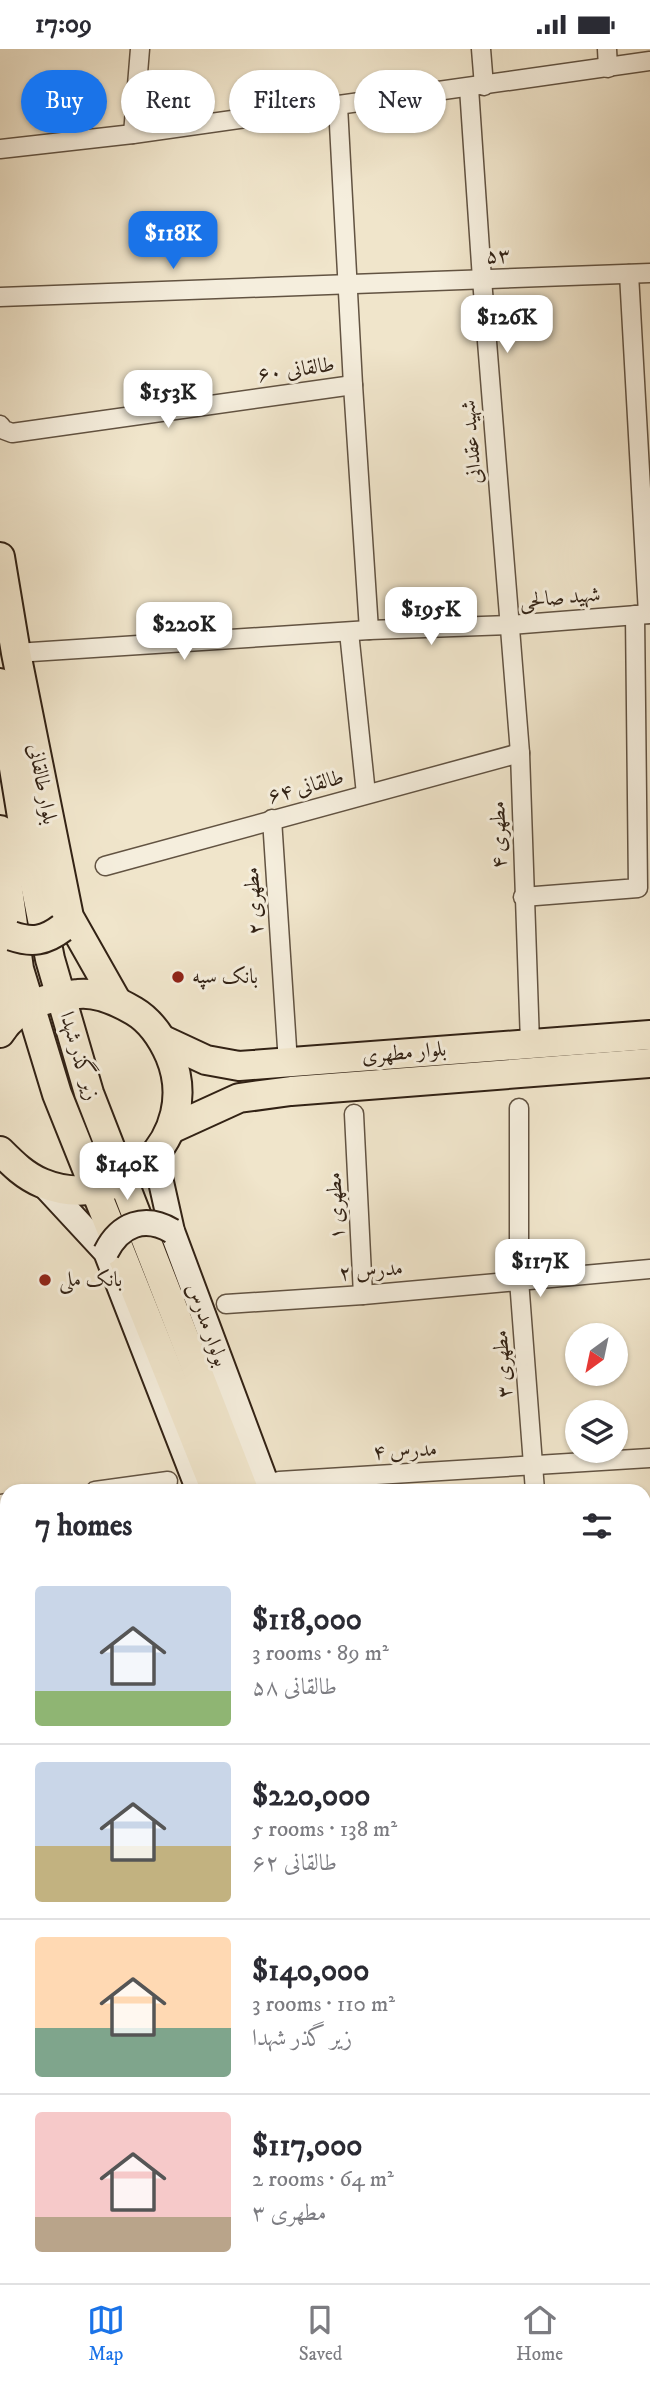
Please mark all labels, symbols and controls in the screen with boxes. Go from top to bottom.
text: 17:09 [35,8,92,41]
chip: Buy [21,70,107,133]
chip: Rent [121,70,215,133]
chip: Filters [229,70,340,133]
chip: New [354,70,446,133]
pin: $118K [124,211,222,271]
text: $118K [144,219,202,248]
street label: ۵۳ [485,243,511,269]
pin: $126K [458,295,556,355]
text: $126K [477,303,537,332]
street label: طالقانی ۶۰ [256,352,336,388]
pin: $153K [119,371,217,430]
text: $153K [139,378,197,407]
street label: شهید عقدانی [455,399,489,485]
street label: شهید صالحی [518,582,602,614]
pin: $195K [382,587,480,647]
text: $195K [401,595,461,624]
pin: $220K [135,603,233,662]
text: $220K [152,610,216,639]
street label: بلوار طالقانی [21,741,63,827]
street label: طالقانی ۶۴ [265,764,347,810]
street label: مطهری ۴ [485,801,513,869]
street label: مطهری ۲ [239,866,269,936]
place label: بانک سپه [192,964,258,990]
marker: بانک سپه [170,969,186,985]
street label: زیر گذر شهدا [53,1008,108,1104]
street label: بلوار مطهری [361,1036,447,1070]
pin: $140K [78,1143,176,1202]
text: $140K [96,1150,158,1179]
street label: مطهری ۱ [321,1171,351,1241]
pin: $117K [491,1239,589,1299]
text: $117K [511,1247,569,1276]
street label: مدرس ۲ [338,1255,404,1287]
place label: بانک ملی [59,1267,122,1295]
marker: بانک ملی [37,1272,53,1288]
street label: بولوار مدرس [180,1280,234,1370]
north arrow [565,1323,628,1386]
map controls [565,1323,628,1463]
street label: مطهری ۳ [488,1329,518,1399]
button: layers [565,1400,628,1463]
street label: مدرس ۴ [372,1436,438,1466]
icon: filters [578,1507,616,1545]
text: 7 homes [35,1508,132,1545]
text: $118,000 [252,1602,362,1639]
icon: home [91,1614,175,1698]
text: 3 rooms · 89 m² [252,1639,389,1668]
text: طالقانی ۵۸ [252,1673,337,1702]
text: $220,000 [252,1778,371,1815]
icon: home [91,1790,175,1874]
text: 5 rooms · 138 m² [252,1815,397,1844]
text: طالقانی ۶۲ [252,1849,337,1878]
text: $140,000 [252,1953,369,1990]
icon: home [91,1965,175,2049]
text: 3 rooms · 110 m² [252,1990,395,2019]
text: زیر گذر شهدا [252,2024,352,2053]
text: $117,000 [252,2128,363,2165]
icon: home [91,2140,175,2224]
text: 2 rooms · 64 m² [252,2165,394,2194]
text: مطهری ۳ [252,2199,326,2228]
tab: Map [87,2301,125,2366]
tab: Saved [299,2301,342,2366]
tab: Home [516,2301,563,2366]

